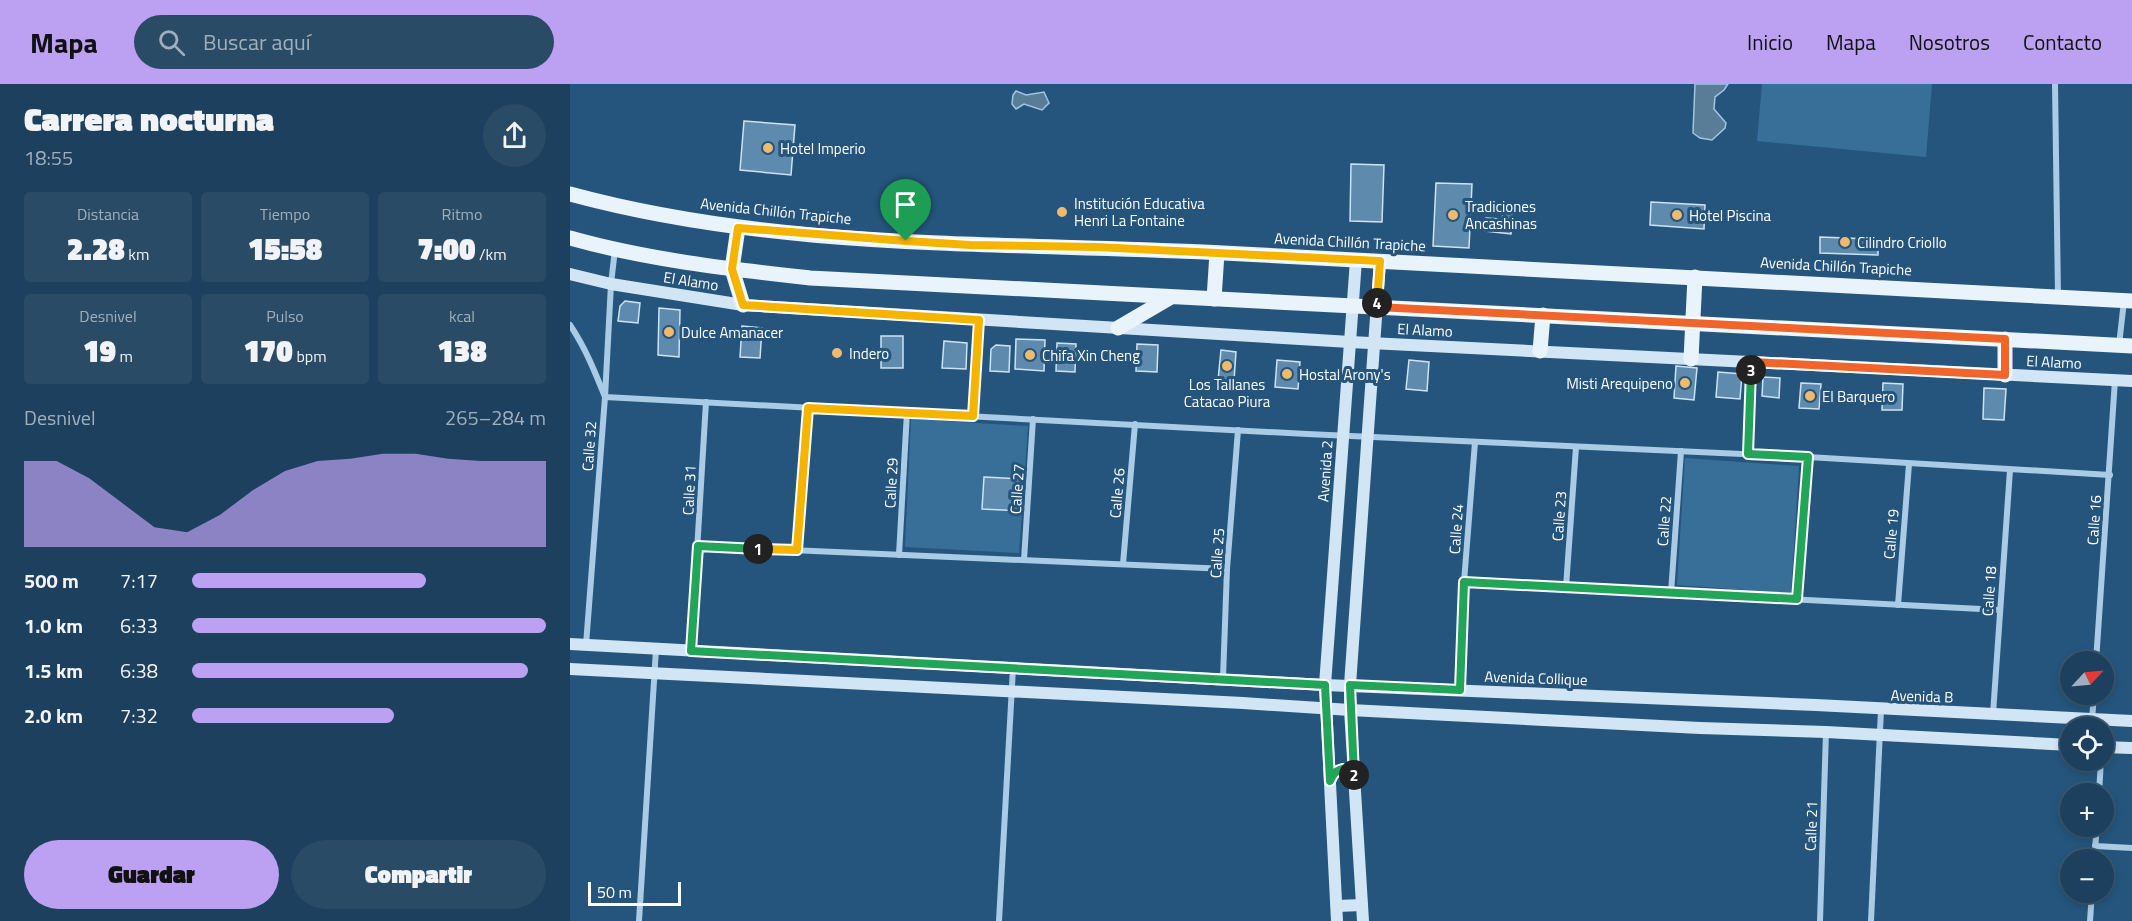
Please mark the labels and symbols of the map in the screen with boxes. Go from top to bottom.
place label: Hotel Imperio [780,137,866,160]
marker: Hotel Imperio [761,141,775,155]
pin [880,179,931,241]
street label: Avenida Chillón Trapiche [699,192,853,230]
place label: Institución Educativa Henri La Fontaine [1074,192,1205,232]
place label: Tradiciones Ancashinas [1465,195,1537,235]
place label: Hotel Piscina [1689,204,1772,227]
marker: Institución Educativa Henri La Fontaine [1055,205,1069,219]
marker: Tradiciones Ancashinas [1446,208,1460,222]
marker: Hotel Piscina [1670,208,1684,222]
street label: Avenida Chillón Trapiche [1274,227,1426,257]
place label: Cilindro Criollo [1857,231,1947,254]
marker: Cilindro Criollo [1838,235,1852,249]
street label: Avenida Chillón Trapiche [1760,251,1912,281]
street label: El Alamo [662,265,720,297]
pin: 4 [1362,288,1392,318]
street label: El Alamo [1397,317,1453,343]
place label: Dulce Amanacer [681,321,783,344]
marker: Dulce Amanacer [662,325,676,339]
place label: Indero [849,342,889,365]
place label: Chifa Xin Cheng [1042,344,1140,367]
marker: Indero [830,346,844,360]
marker: Chifa Xin Cheng [1023,348,1037,362]
street label: El Alamo [2026,349,2082,375]
pin: 3 [1736,355,1766,385]
marker: Los Tallanes Catacao Piura [1220,359,1234,373]
place label: Hostal Arony's [1299,363,1391,386]
marker: Hostal Arony's [1280,367,1294,381]
place label: Misti Arequipeno [1566,372,1673,395]
place label: Los Tallanes Catacao Piura [1184,373,1271,413]
marker: Misti Arequipeno [1678,376,1692,390]
place label: El Barquero [1822,385,1895,408]
marker: El Barquero [1803,389,1817,403]
street label: Calle 32 [576,420,602,472]
street label: Avenida 2 [1311,439,1339,503]
street label: Calle 29 [878,457,904,509]
street label: Calle 27 [1004,463,1030,515]
street label: Calle 31 [676,464,702,516]
street label: Calle 26 [1103,467,1131,519]
street label: Calle 23 [1546,490,1572,542]
street label: Calle 16 [2081,494,2107,546]
street label: Calle 22 [1651,495,1677,547]
street label: Calle 24 [1443,503,1469,555]
street label: Calle 19 [1877,508,1905,560]
street label: Calle 25 [1204,527,1230,579]
pin: 1 [743,534,773,564]
street label: Calle 18 [1976,565,2002,617]
north arrow [2060,651,2114,705]
street label: Avenida Collique [1484,665,1588,691]
street label: Avenida B [1890,683,1954,709]
pin: 2 [1339,760,1369,790]
street label: Calle 21 [1799,800,1823,852]
scale bar [588,879,681,906]

